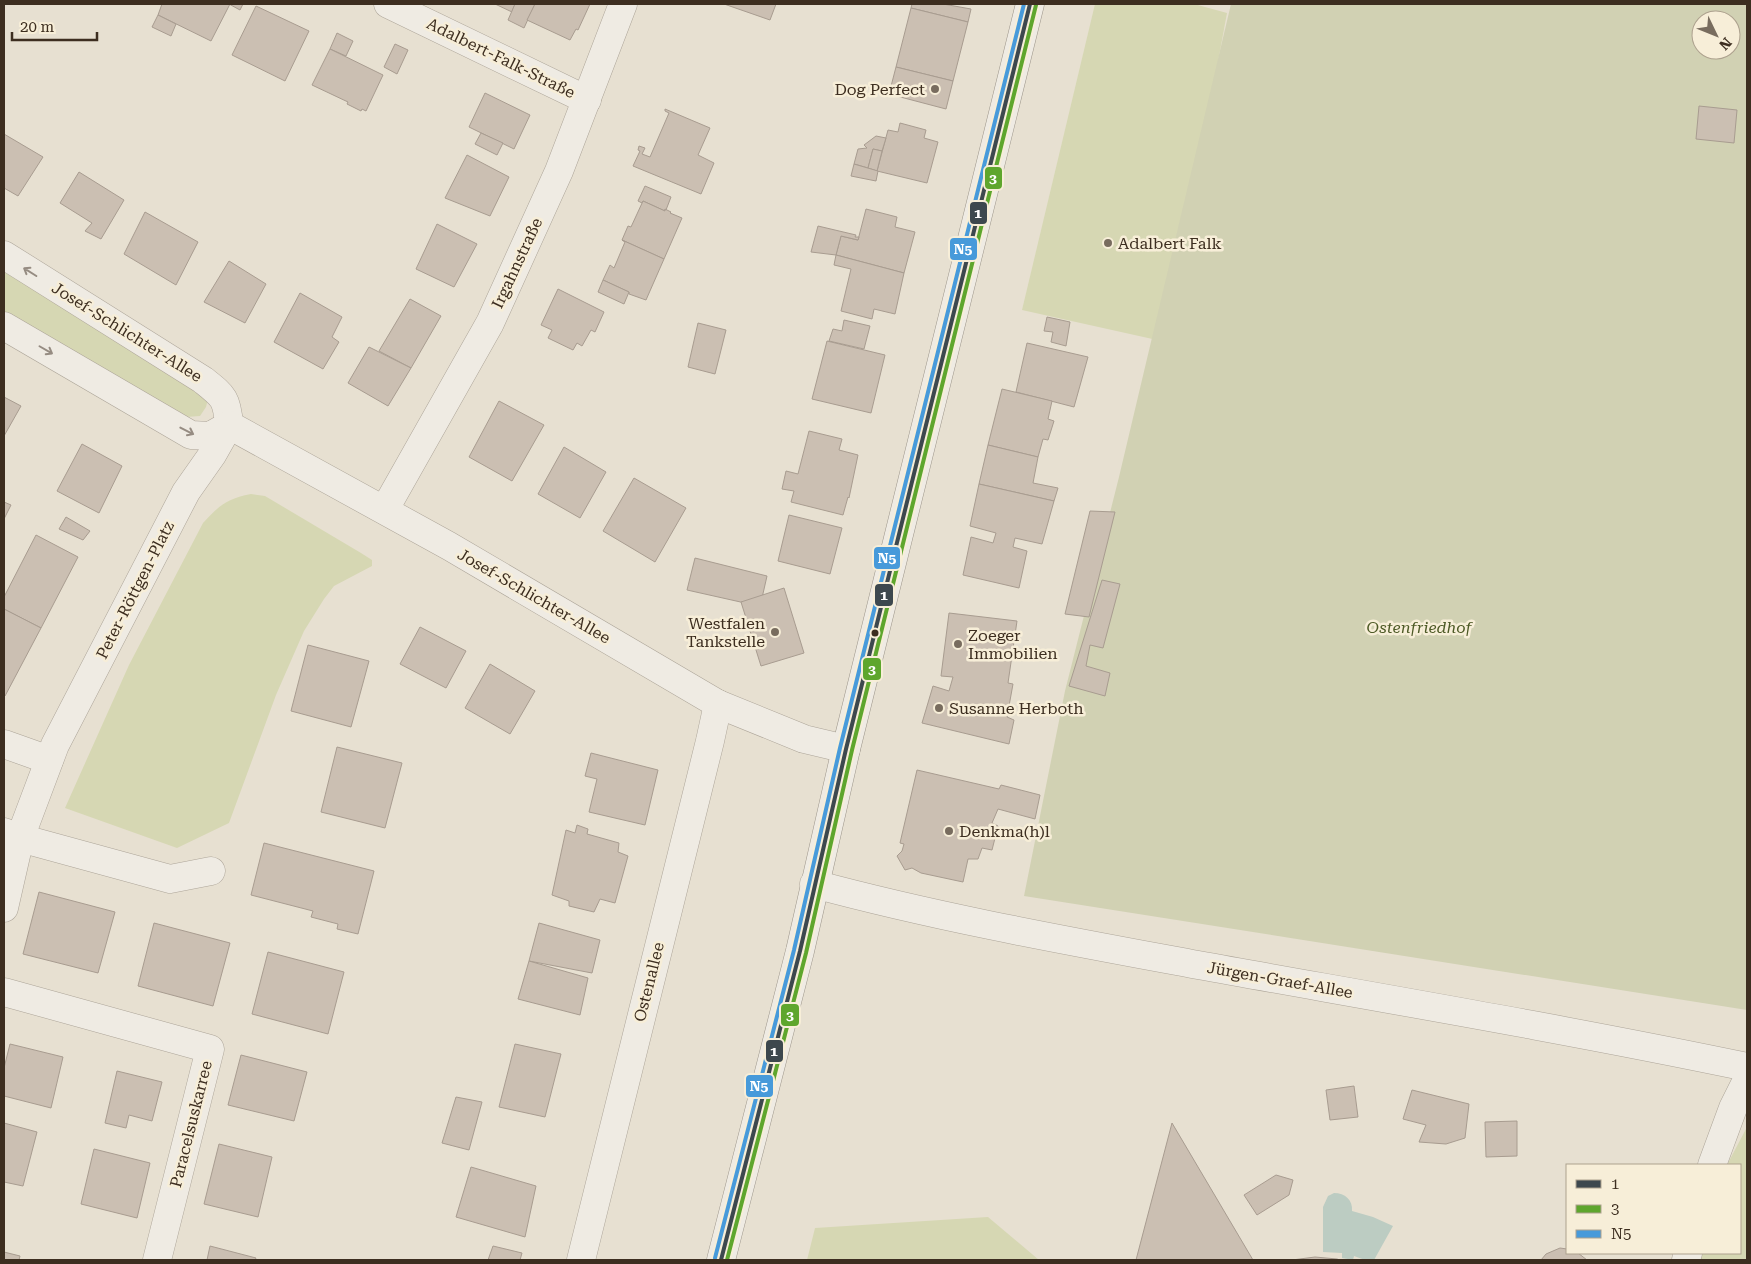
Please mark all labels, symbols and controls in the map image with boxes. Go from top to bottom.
scale bar [12,10,98,42]
north arrow [1691,10,1741,60]
street label: Adalbert-Falk-Straße [424,14,578,102]
text: 20 m [20,18,55,36]
text: N [1716,34,1735,53]
place label: Dog Perfect [834,80,925,99]
marker: Dog Perfect [929,83,941,95]
line badge: 3 [984,166,1003,190]
text: 3 [989,170,997,186]
line badge: 1 [969,201,988,225]
text: 1 [974,205,982,221]
street label: Irgahnstraße [488,214,546,311]
place label: Adalbert Falk [1118,234,1222,253]
line badge: N5 [949,237,978,261]
marker: Adalbert Falk [1102,237,1114,249]
text: N5 [954,241,972,257]
one-way arrow [24,266,38,276]
street label: Josef-Schlichter-Allee [48,278,206,386]
one-way arrow [38,346,53,355]
one-way arrow [179,426,194,436]
street label: Peter-Röttgen-Platz [92,518,178,662]
street label: Josef-Schlichter-Allee [454,544,614,648]
line badge: N5 [873,546,901,570]
text: N5 [878,550,896,566]
line badge: 1 [874,583,894,607]
text: 1 [880,587,888,603]
place label: Westfalen Tankstelle [686,614,765,651]
park label: Ostenfriedhof [1367,618,1473,637]
marker: Westfalen Tankstelle [769,626,781,638]
place label: Zoeger Immobilien [968,626,1058,663]
unlabelled marker [870,628,880,638]
marker: Zoeger Immobilien [952,638,964,650]
line badge: 3 [862,657,882,681]
text: 3 [868,661,876,677]
place label: Susanne Herboth [949,699,1084,718]
marker: Susanne Herboth [933,702,945,714]
place label: Denkma(h)l [959,822,1050,841]
marker: Denkma(h)l [943,825,955,837]
street label: Ostenallee [630,940,668,1024]
street label: Jürgen-Graef-Allee [1206,958,1355,1002]
line badge: 3 [780,1003,800,1027]
text: 3 [786,1007,794,1023]
line badge: 1 [765,1039,784,1063]
text: 1 [770,1043,778,1059]
street label: Paracelsuskarree [166,1058,216,1189]
line badge: N5 [745,1074,774,1098]
text: N5 [750,1078,768,1094]
legend [1566,1164,1741,1254]
text: 1 [1611,1175,1619,1193]
text: 3 [1611,1200,1619,1218]
text: N5 [1611,1225,1631,1243]

